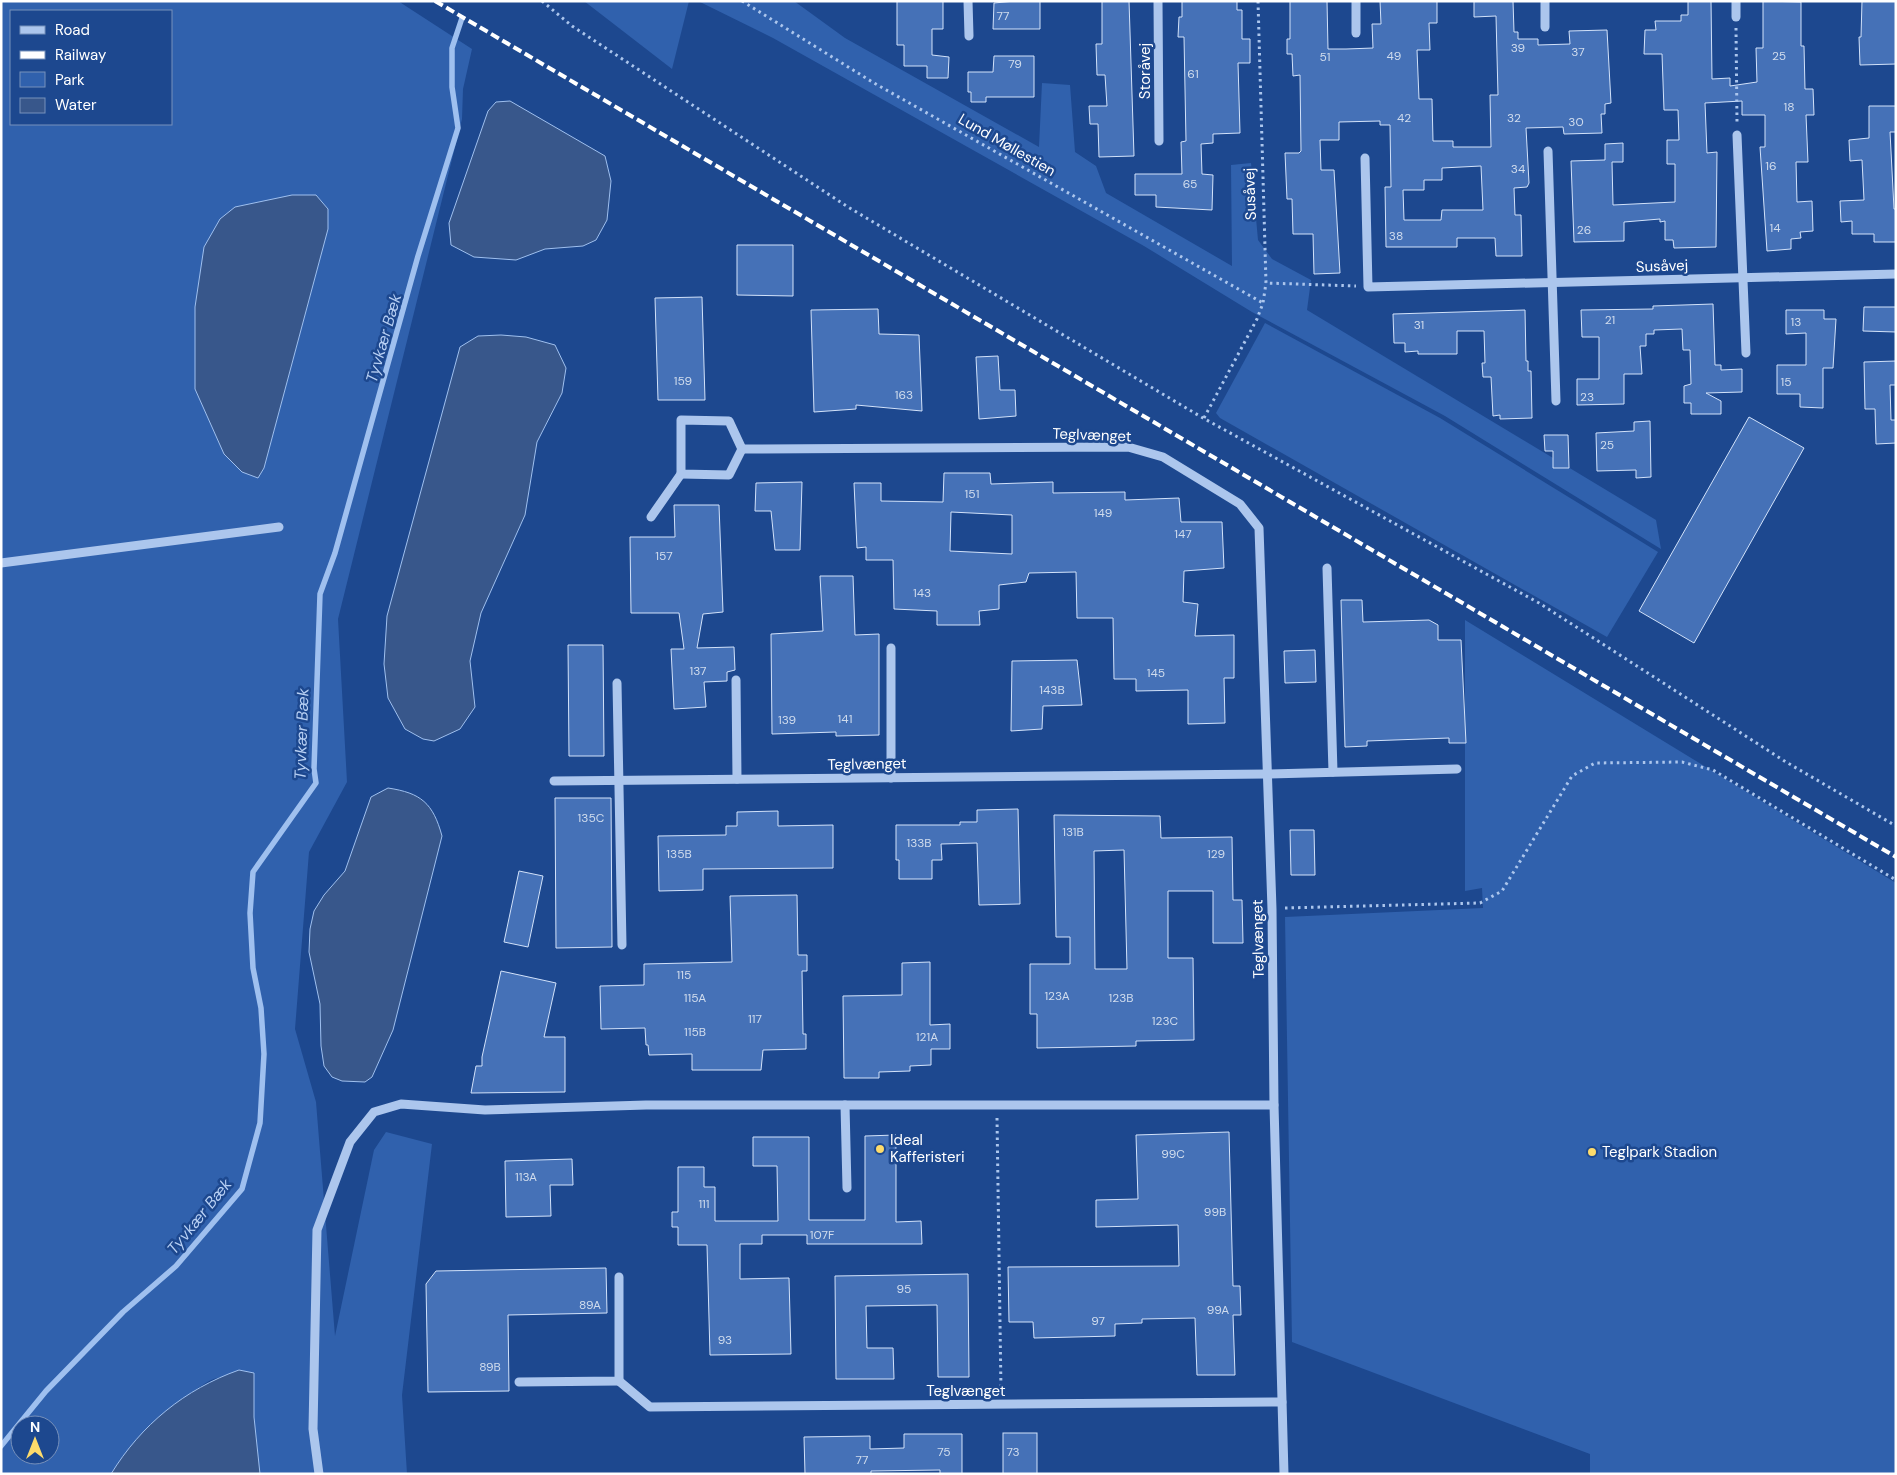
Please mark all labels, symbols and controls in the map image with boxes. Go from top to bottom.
house number: 77 [997,8,1009,24]
legend [10,10,172,125]
text: Road [55,20,90,40]
house number: 39 [1511,40,1525,56]
street label: Storåvej [1135,43,1155,99]
house number: 37 [1571,44,1585,60]
text: Railway [55,45,107,65]
house number: 49 [1387,48,1401,64]
house number: 25 [1772,48,1786,64]
house number: 51 [1319,49,1331,65]
house number: 79 [1008,56,1022,72]
house number: 61 [1187,66,1199,82]
text: Park [55,70,85,90]
text: Water [55,95,97,115]
house number: 18 [1783,99,1795,115]
street label: Lund Møllestien [955,109,1059,181]
house number: 42 [1397,110,1411,126]
house number: 32 [1507,110,1521,126]
house number: 30 [1568,114,1584,130]
house number: 16 [1765,158,1777,174]
house number: 34 [1511,161,1525,177]
street label: Susåvej [1239,167,1261,221]
house number: 65 [1183,176,1197,192]
house number: 14 [1769,220,1781,236]
house number: 26 [1577,222,1591,238]
house number: 38 [1389,228,1403,244]
street label: Susåvej [1635,255,1689,277]
water label: Tyvkær Bæk [361,290,406,385]
house number: 21 [1605,312,1615,328]
house number: 13 [1791,314,1801,330]
house number: 31 [1414,317,1424,333]
house number: 159 [674,373,692,389]
house number: 15 [1780,374,1792,390]
house number: 163 [895,387,913,403]
house number: 23 [1580,389,1594,405]
street label: Teglvænget [1052,424,1132,446]
house number: 25 [1600,437,1614,453]
house number: 151 [965,486,979,502]
house number: 149 [1094,505,1112,521]
house number: 147 [1174,526,1192,542]
house number: 157 [655,548,673,564]
house number: 143 [913,585,931,601]
house number: 137 [689,663,707,679]
house number: 145 [1147,665,1165,681]
house number: 143B [1039,682,1065,698]
water label: Tyvkær Bæk [289,687,314,780]
house number: 141 [838,711,852,727]
house number: 139 [778,712,796,728]
street label: Teglvænget [827,753,907,775]
house number: 135C [578,810,605,826]
house number: 131B [1062,824,1084,840]
house number: 133B [906,835,932,851]
house number: 135B [666,846,692,862]
house number: 129 [1207,846,1225,862]
street label: Teglvænget [1247,899,1269,979]
house number: 115 [677,967,691,983]
house number: 123A [1044,988,1070,1004]
house number: 115A [684,990,706,1006]
house number: 123B [1109,990,1133,1006]
house number: 117 [748,1011,762,1027]
house number: 123C [1152,1013,1179,1029]
house number: 115B [684,1024,706,1040]
house number: 121A [916,1029,938,1045]
place label: Ideal Kafferisteri [890,1130,965,1167]
place label: Teglpark Stadion [1602,1142,1717,1162]
marker: Ideal Kafferisteri [874,1143,886,1155]
house number: 99C [1161,1146,1185,1162]
marker: Teglpark Stadion [1586,1146,1598,1158]
house number: 113A [515,1169,537,1185]
water label: Tyvkær Bæk [162,1173,237,1259]
house number: 111 [698,1196,710,1212]
house number: 99B [1204,1204,1226,1220]
house number: 107F [810,1227,835,1243]
house number: 95 [897,1281,911,1297]
house number: 89A [579,1297,601,1313]
house number: 99A [1207,1302,1229,1318]
house number: 97 [1091,1313,1105,1329]
house number: 93 [718,1332,732,1348]
house number: 89B [479,1359,501,1375]
street label: Teglvænget [926,1381,1006,1401]
north arrow [10,1415,60,1465]
text: N [30,1418,40,1436]
house number: 75 [937,1444,951,1460]
house number: 73 [1006,1444,1020,1460]
house number: 77 [856,1452,868,1468]

